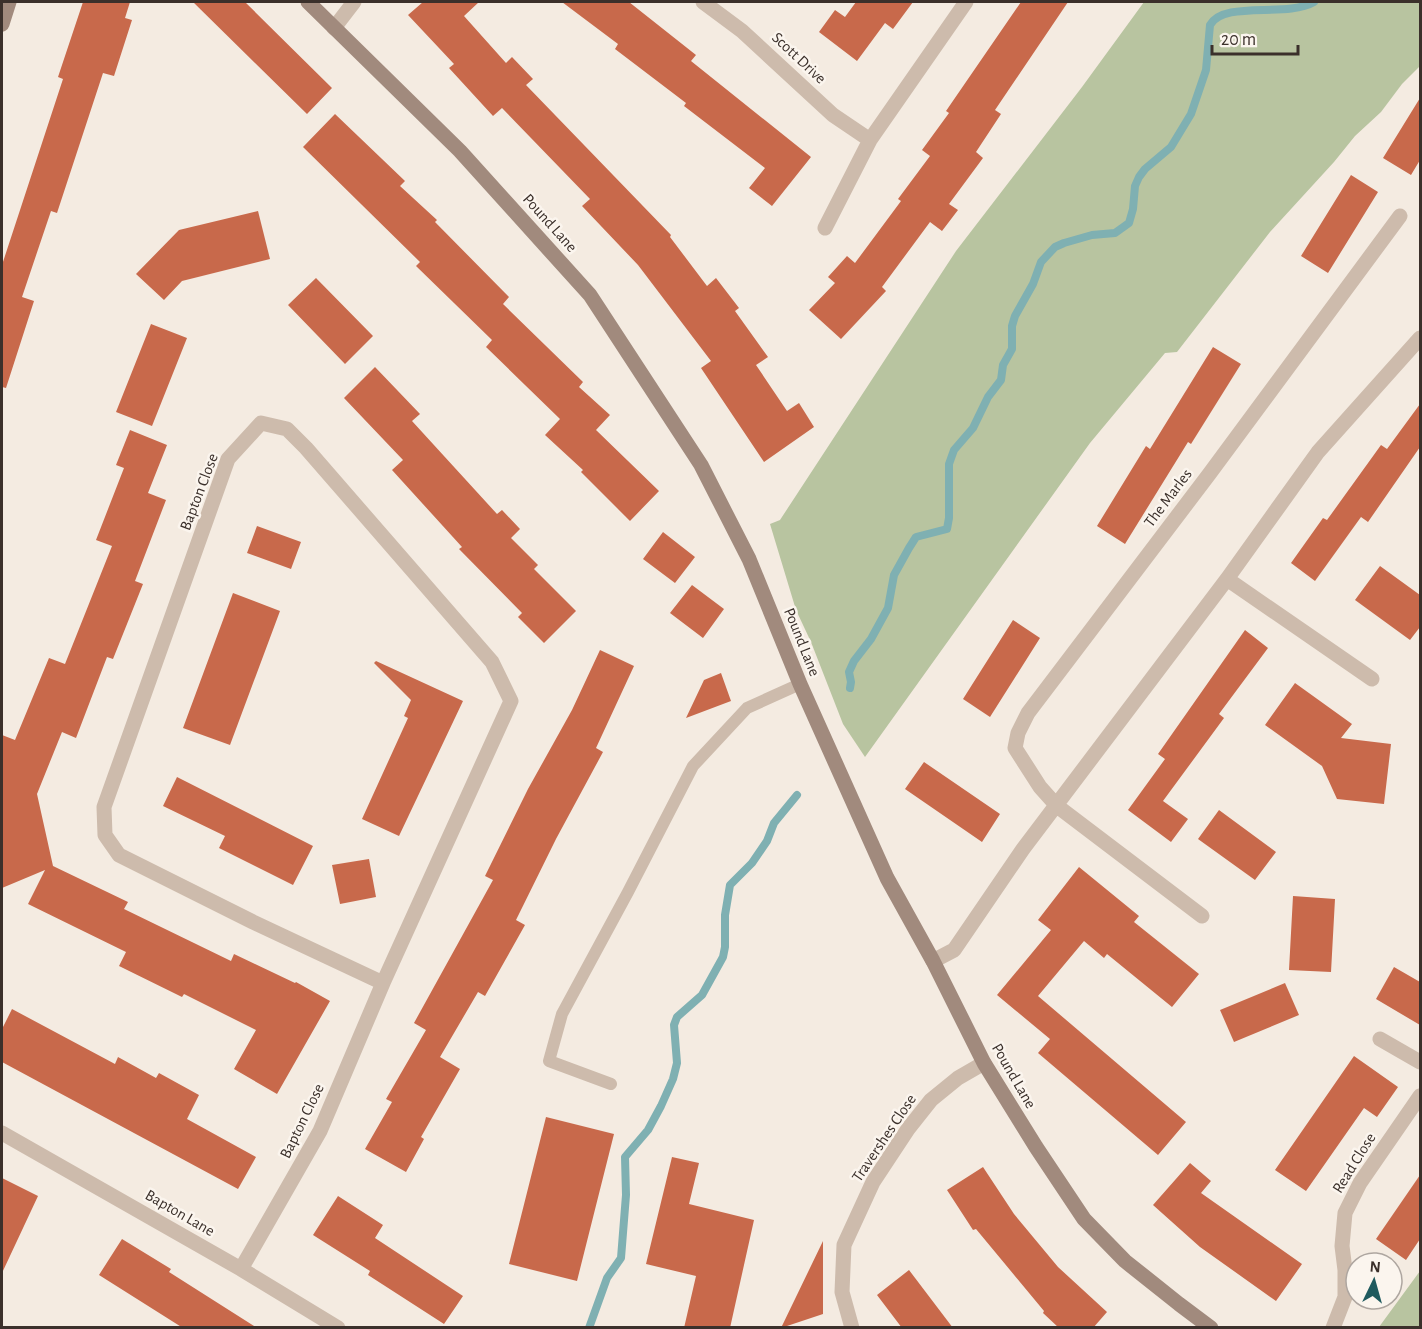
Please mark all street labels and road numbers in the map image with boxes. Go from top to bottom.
street label: Scott Drive [769,29,829,87]
street label: Pound Lane [520,191,580,255]
street label: Bapton Close [177,451,221,533]
street label: The Marles [1141,466,1195,530]
street label: Pound Lane [781,606,823,678]
street label: Pound Lane [989,1041,1039,1111]
street label: Bapton Close [277,1081,327,1161]
street label: Travershes Close [849,1091,919,1185]
street label: Read Close [1329,1130,1379,1196]
street label: Bapton Lane [143,1187,217,1239]

